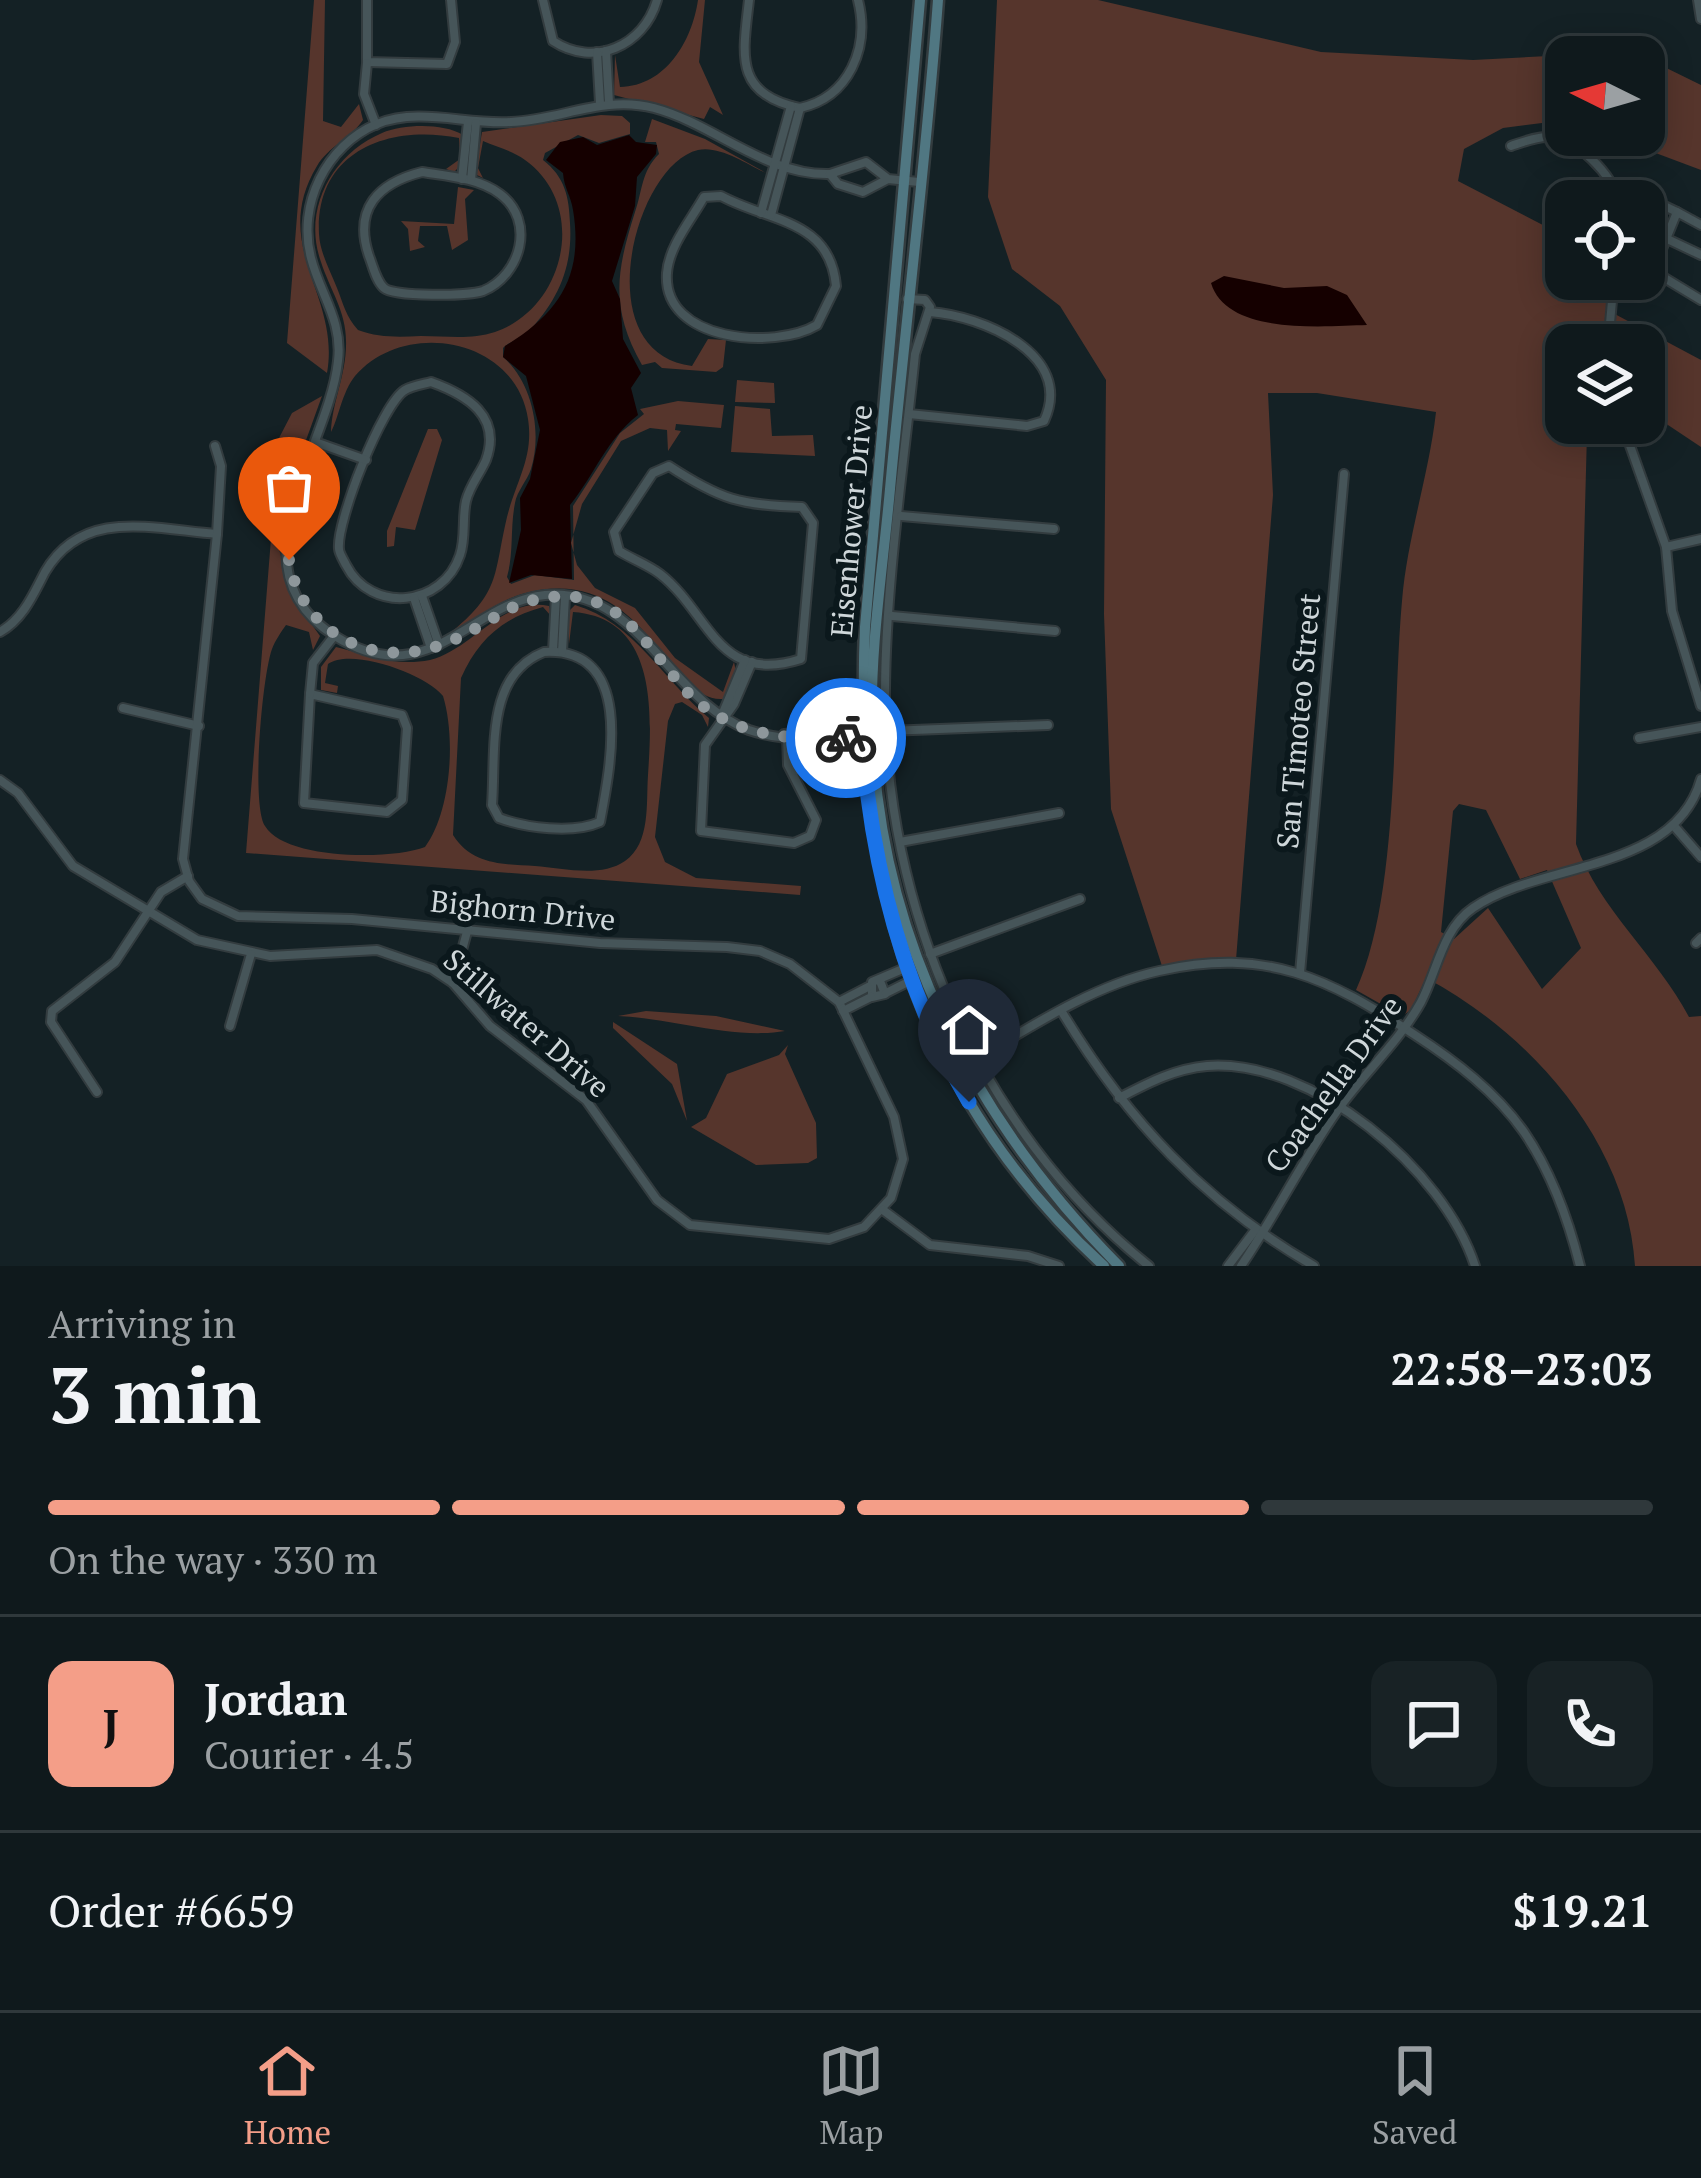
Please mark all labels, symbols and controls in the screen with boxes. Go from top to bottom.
north arrow [1545,36,1665,156]
map controls [1545,36,1665,444]
button: locate [1545,180,1665,300]
button: layers [1545,324,1665,444]
street label: Eisenhower Drive [821,403,881,639]
pin [238,437,340,560]
icon: bag [256,455,322,521]
street label: San Timoteo Street [1267,592,1329,850]
courier [786,678,906,798]
icon: bike [813,705,879,771]
street label: Bighorn Drive [429,880,617,940]
street label: Stillwater Drive [435,940,619,1106]
pin [918,979,1020,1102]
street label: Coachella Drive [1255,988,1411,1180]
icon: home [936,997,1002,1063]
text: Arriving in [48,1297,236,1349]
text: 22:58–23:03 [1391,1338,1653,1398]
text: 3 min [48,1342,261,1445]
text: On the way · 330 m [48,1533,378,1585]
button: chat [1371,1661,1497,1787]
button: phone [1527,1661,1653,1787]
text: Jordan [204,1668,348,1728]
text: J [103,1694,119,1754]
text: Courier · 4.5 [204,1728,414,1780]
text: Order #6659 [48,1880,294,1940]
text: $19.21 [1513,1880,1653,1940]
tab: Home [244,2038,331,2153]
tab: Map [818,2038,884,2153]
tab: Saved [1372,2038,1457,2153]

